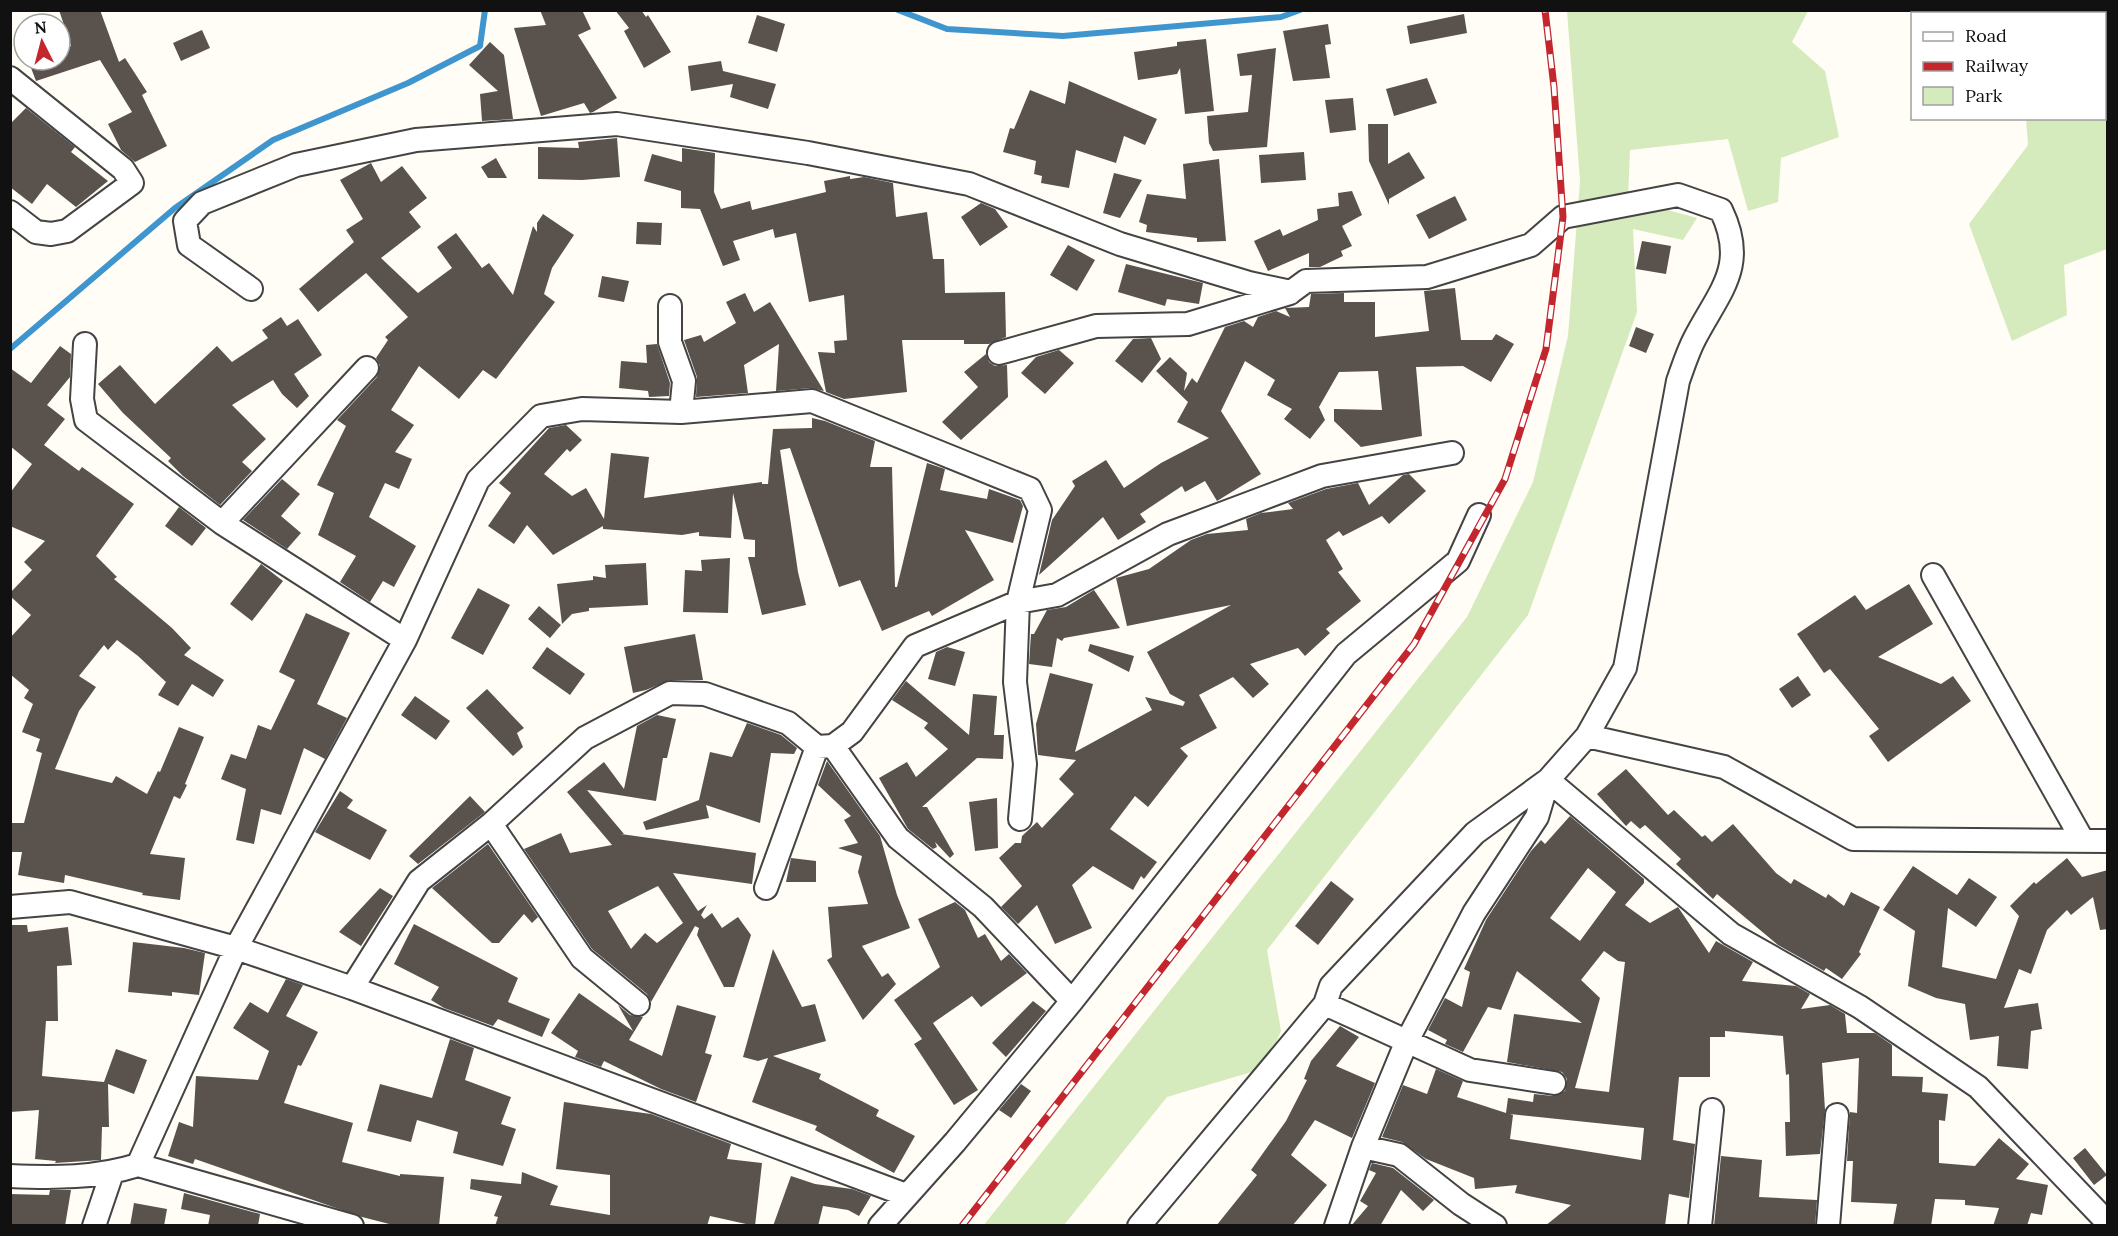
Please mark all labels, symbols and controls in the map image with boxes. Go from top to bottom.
north arrow [12,12,72,72]
legend [1911,12,2106,120]
text: N [33,16,48,38]
text: Road [1965,24,2007,47]
text: Railway [1965,54,2029,77]
text: Park [1965,84,2003,107]

